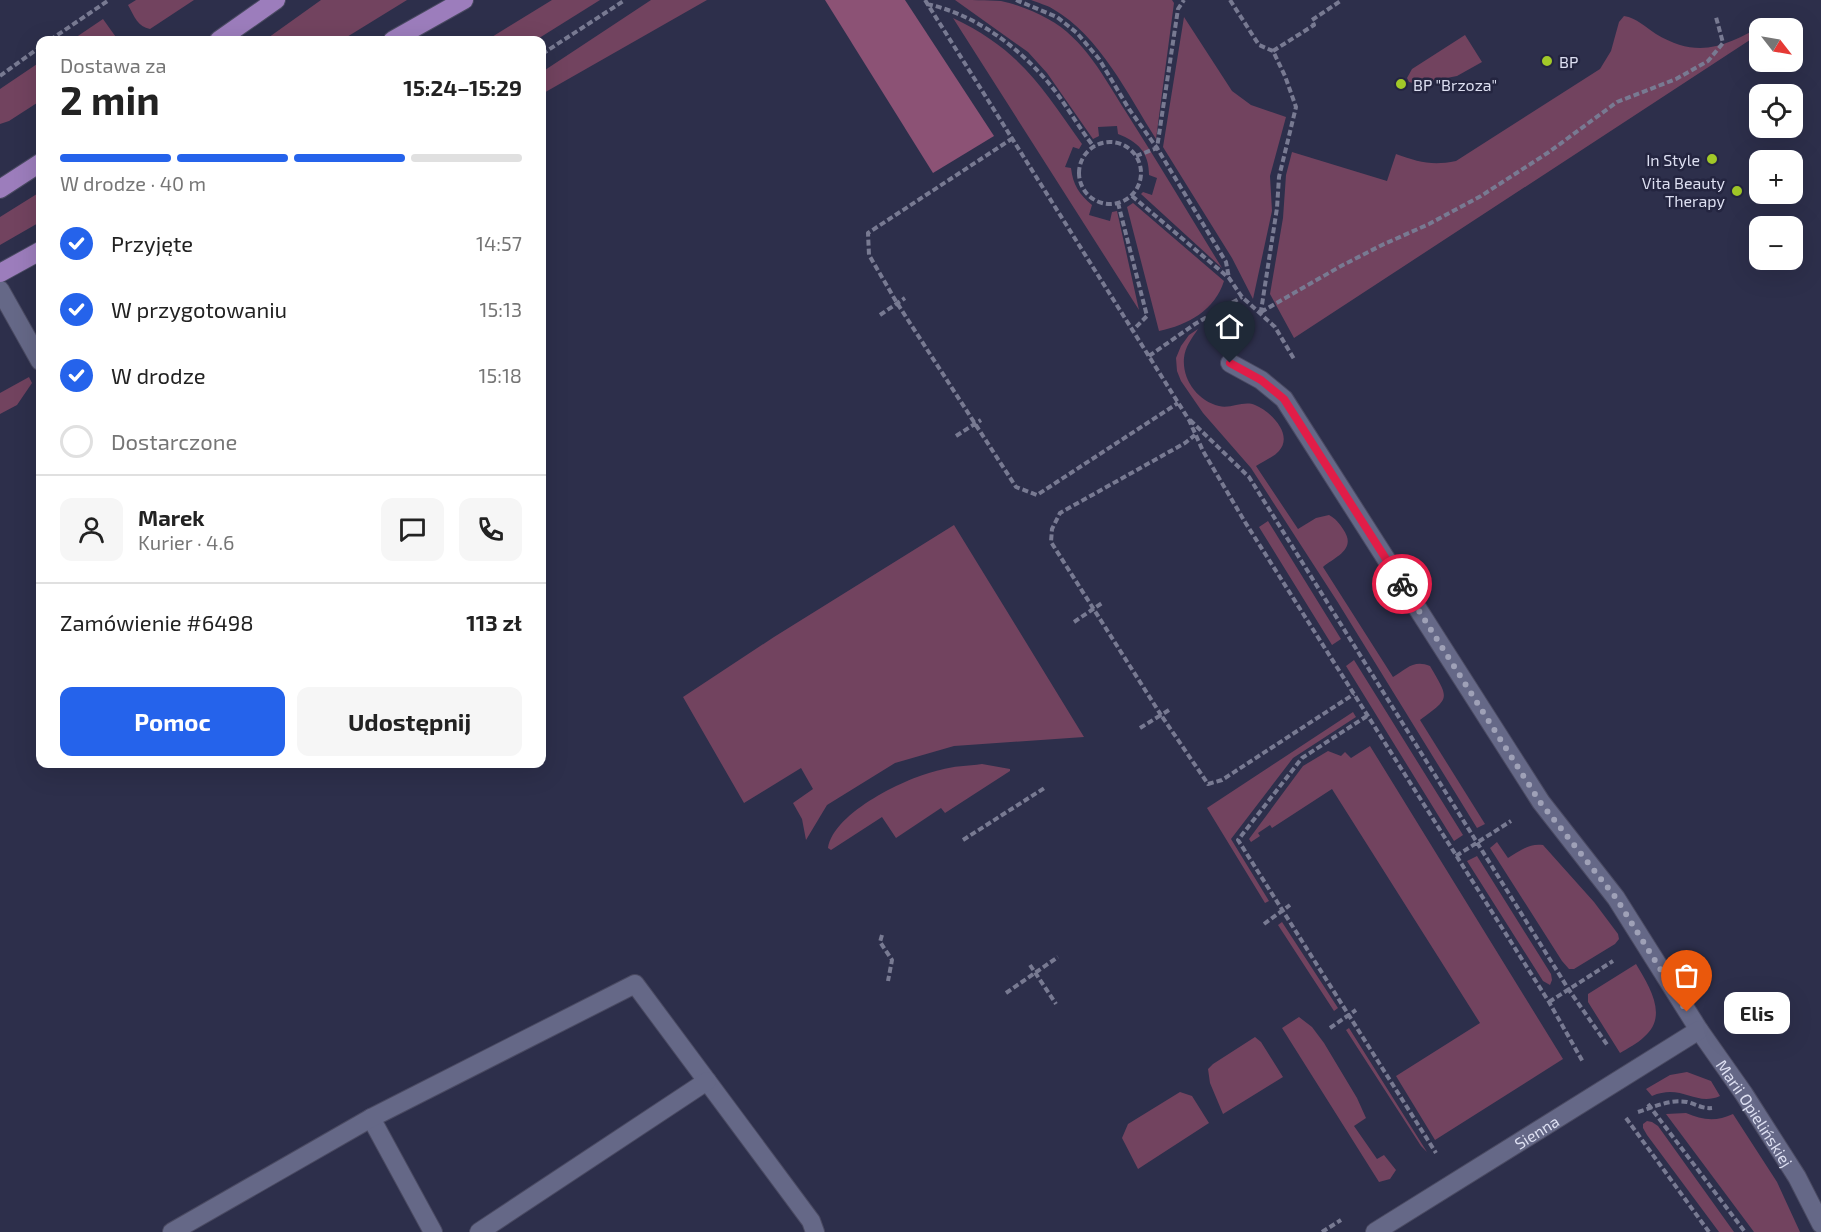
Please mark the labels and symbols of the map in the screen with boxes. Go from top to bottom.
north arrow [1749,18,1803,72]
place label: BP [1559,52,1578,71]
marker: BP [1540,54,1554,68]
place label: BP "Brzoza" [1413,75,1497,94]
marker: BP "Brzoza" [1394,77,1408,91]
place label: In Style [1646,150,1700,169]
marker: In Style [1705,152,1719,166]
place label: Vita Beauty Therapy [1642,173,1726,210]
marker: Vita Beauty Therapy [1730,184,1744,198]
pin [1204,301,1255,363]
courier [1372,554,1432,614]
pin [1661,950,1712,1012]
callout: Elis [1723,991,1789,1033]
street label: Marii Opielińskiej [1713,1056,1797,1170]
street label: Sienna [1510,1110,1562,1152]

